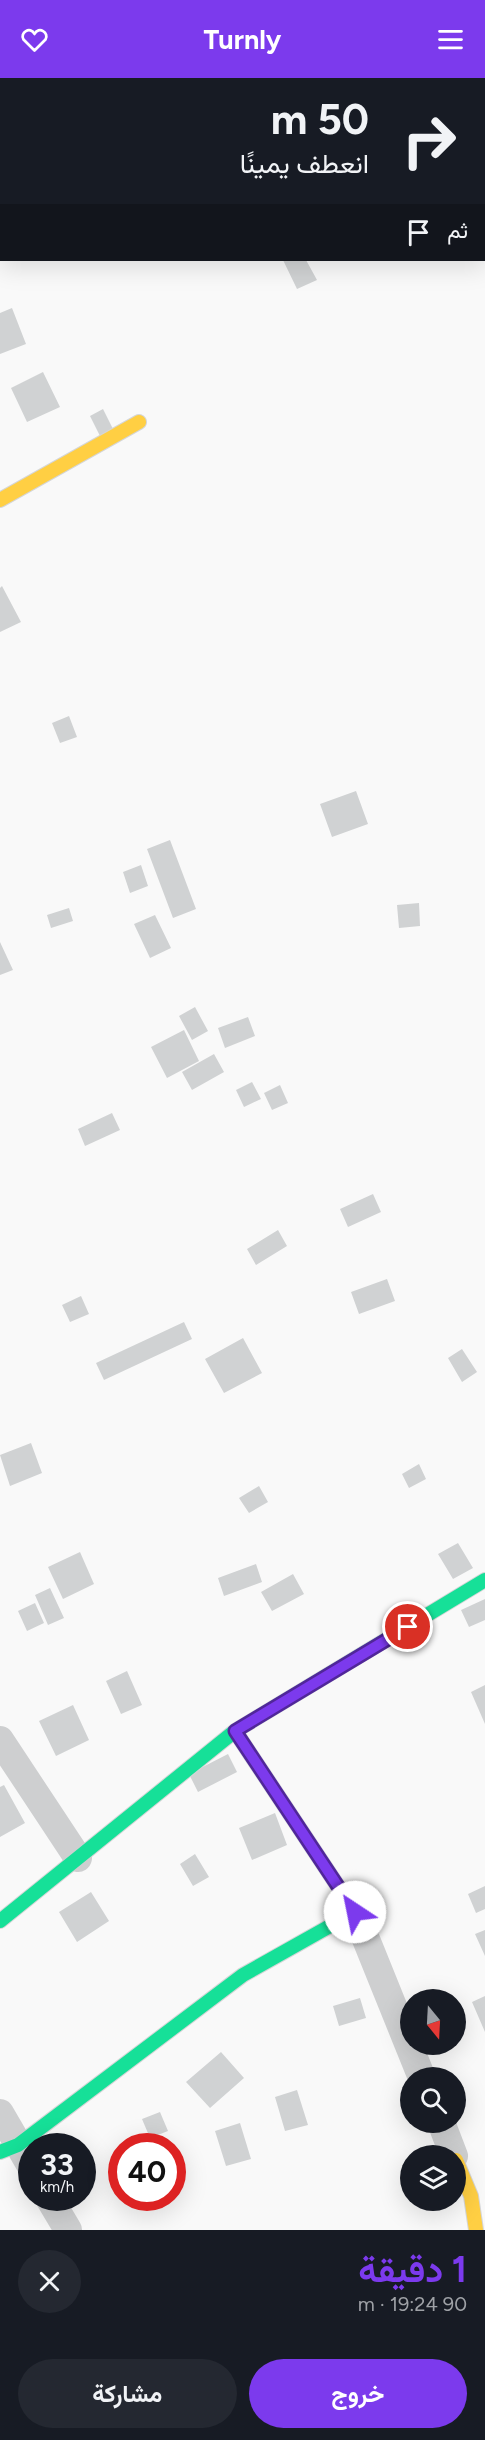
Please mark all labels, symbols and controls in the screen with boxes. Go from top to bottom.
icon: heart [18,23,51,56]
text: Turnly [204,23,281,56]
icon: menu [434,23,467,56]
text: 50 m [271,94,369,145]
icon: right [390,102,468,180]
text: انعطف يمينًا [240,147,369,180]
icon: arrive [402,216,435,249]
text: ثم [447,217,468,244]
pin [382,1601,433,1652]
icon: arrive [391,1610,424,1643]
position arrow [323,1880,387,1944]
north arrow [400,1989,466,2055]
map controls [400,1989,466,2211]
button: search [400,2067,466,2133]
speed limit sign: 40 [108,2133,186,2211]
button: layers [400,2145,466,2211]
text: 33 [40,2146,74,2183]
text: km/h [40,2178,74,2196]
text: 1 دقيقة [358,2248,467,2291]
button: close [18,2250,81,2313]
text: 90 m · 19:24 [358,2292,467,2316]
button: مشاركة [18,2359,237,2428]
button: خروج [249,2359,467,2428]

